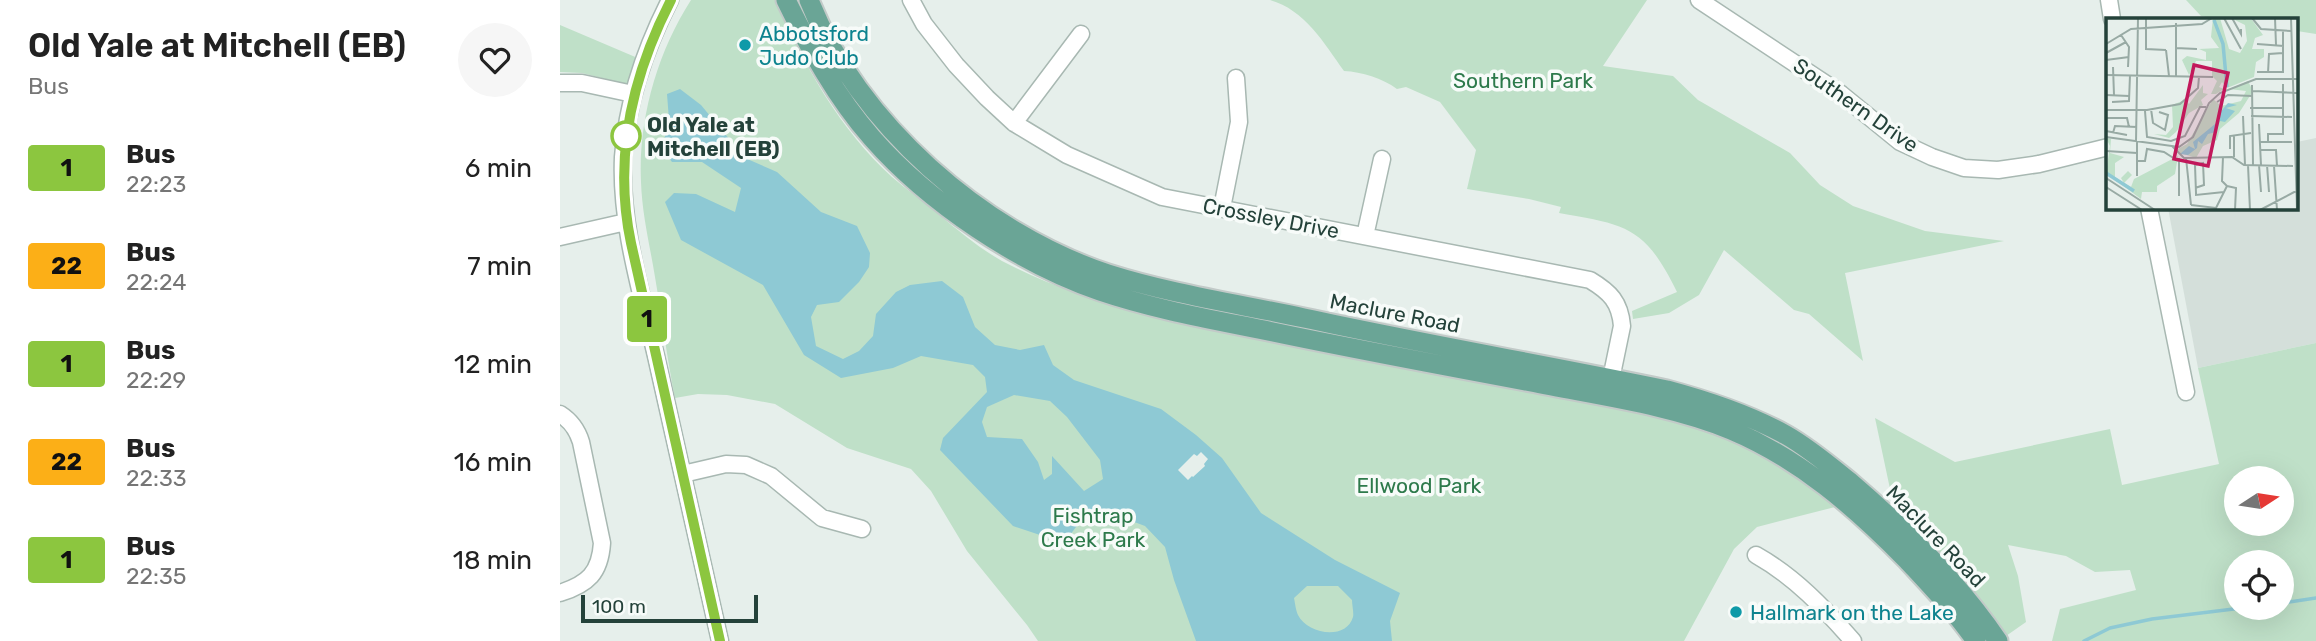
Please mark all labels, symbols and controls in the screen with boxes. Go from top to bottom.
inset map [2106,18,2298,210]
place label: Abbotsford Judo Club [759,21,869,70]
button: heart [458,23,532,97]
text: Old Yale at Mitchell (EB) [28,26,406,65]
marker: Abbotsford Judo Club [737,37,753,53]
street label: Southern Drive [1789,53,1923,157]
park label: Southern Park [1453,68,1593,93]
text: Bus [28,72,69,100]
place label: Old Yale at Mitchell (EB) [647,112,780,161]
marker: Old Yale at Mitchell (EB) [611,121,641,151]
text: Bus [126,139,175,170]
text: 6 min [465,153,532,184]
text: 1 [61,154,72,182]
text: 22:23 [126,170,186,198]
street label: Crossley Drive [1201,193,1341,243]
text: Bus [126,237,175,268]
text: 7 min [467,251,532,282]
text: 22 [51,252,82,280]
text: 22:24 [126,268,186,296]
street label: Maclure Road [1328,288,1462,338]
line badge: 1 [624,296,670,342]
text: 1 [641,305,653,333]
text: Bus [126,335,175,366]
text: 12 min [454,349,532,380]
text: 1 [61,350,72,378]
text: 22:29 [126,366,186,394]
text: Bus [126,433,175,464]
text: 16 min [454,447,532,478]
text: 22 [51,448,82,476]
text: 22:33 [126,464,187,492]
north arrow [2224,466,2294,536]
map controls [2224,466,2294,620]
park label: Ellwood Park [1357,473,1482,498]
street label: Maclure Road [1881,480,1991,592]
park label: Fishtrap Creek Park [1041,503,1146,552]
text: Bus [126,531,175,562]
text: 18 min [453,545,532,576]
text: 1 [61,546,72,574]
button: locate [2224,550,2294,620]
text: 22:35 [126,562,186,590]
scale bar [581,592,758,624]
text: 100 m [592,595,646,618]
place label: Hallmark on the Lake [1750,600,1954,625]
marker: Hallmark on the Lake [1728,604,1744,620]

